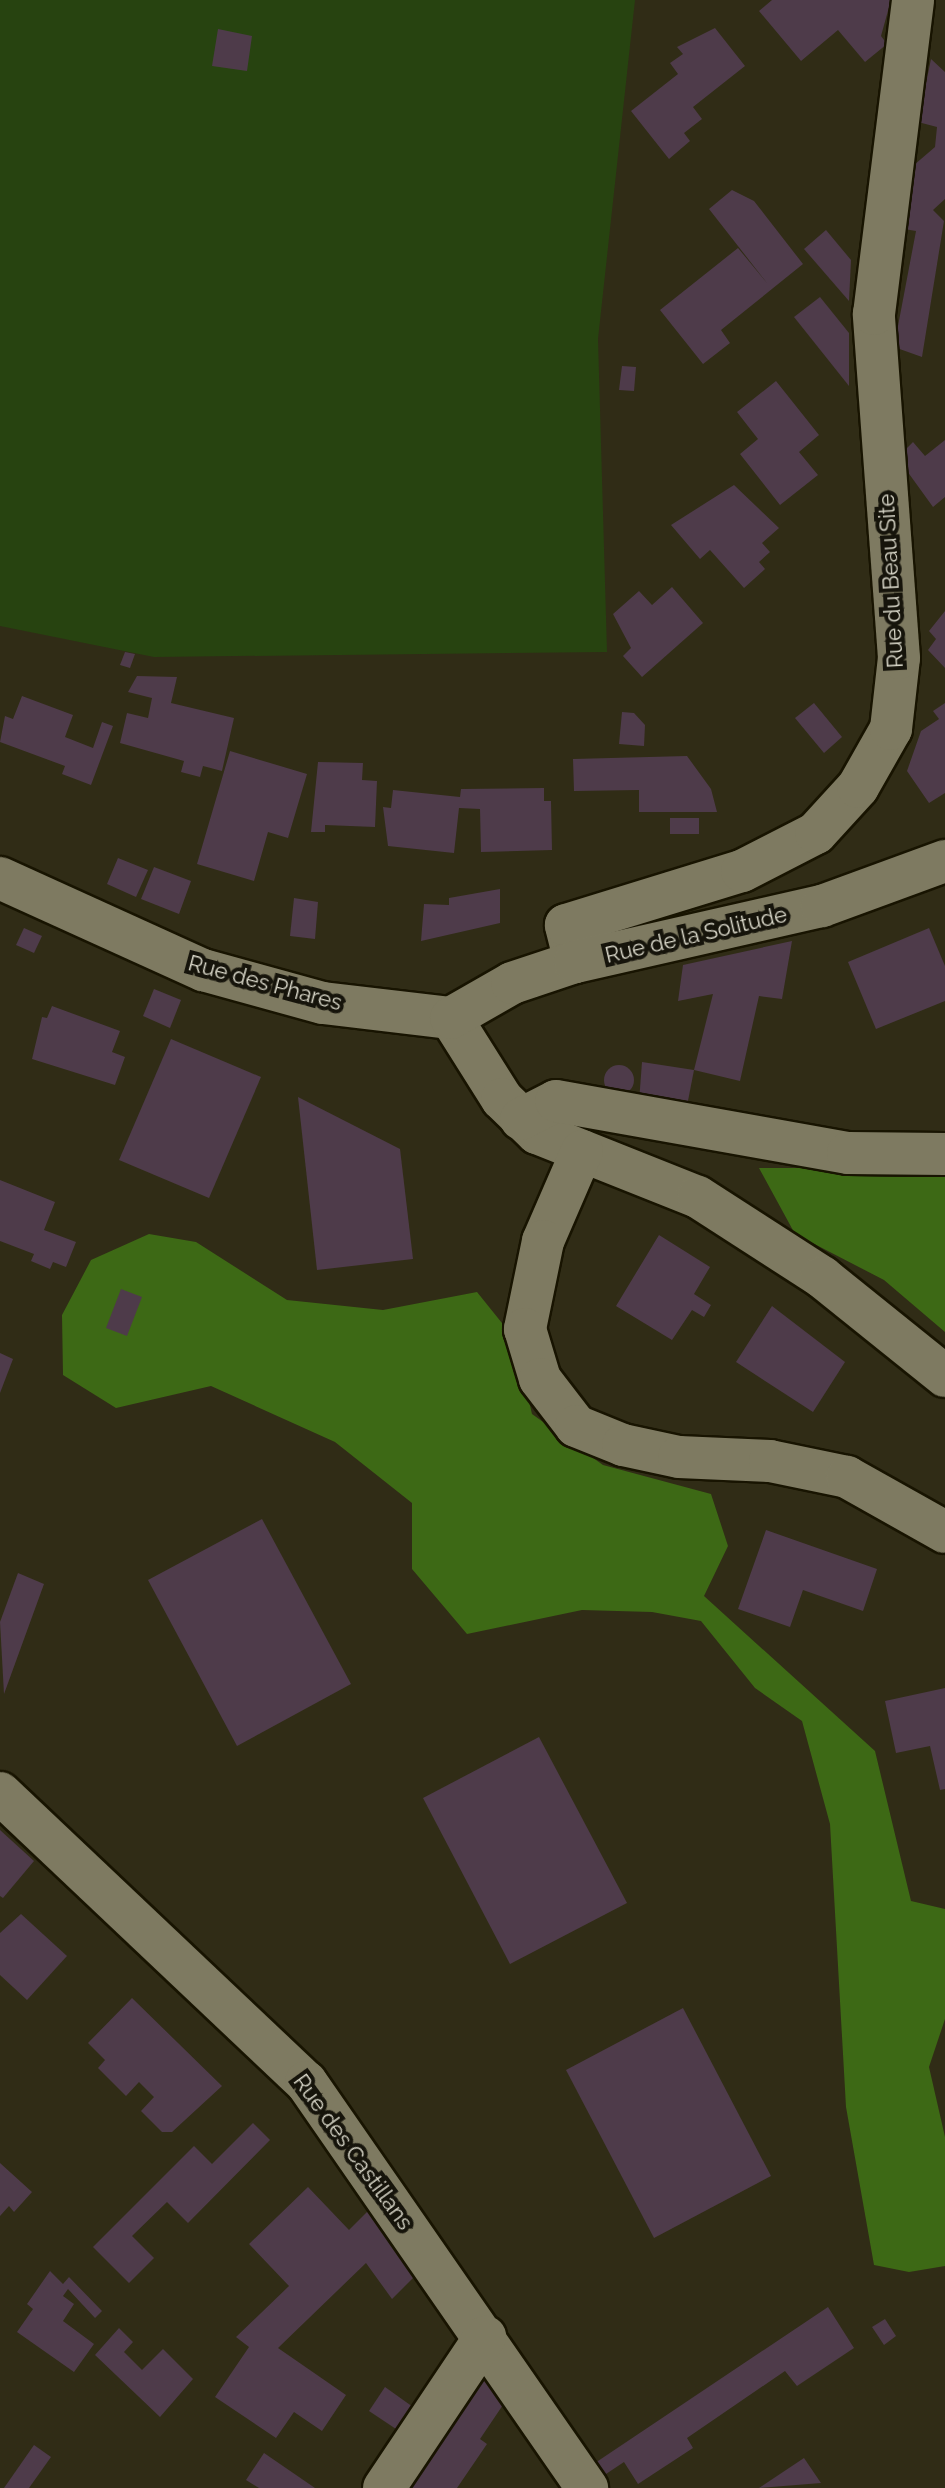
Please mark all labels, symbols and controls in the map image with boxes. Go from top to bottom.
street label: Rue du Beau Site [873,493,909,669]
street label: Rue de la Solitude [602,901,790,969]
street label: Rue des Phares [185,950,345,1016]
street label: Rue des Castillans [288,2069,418,2235]

